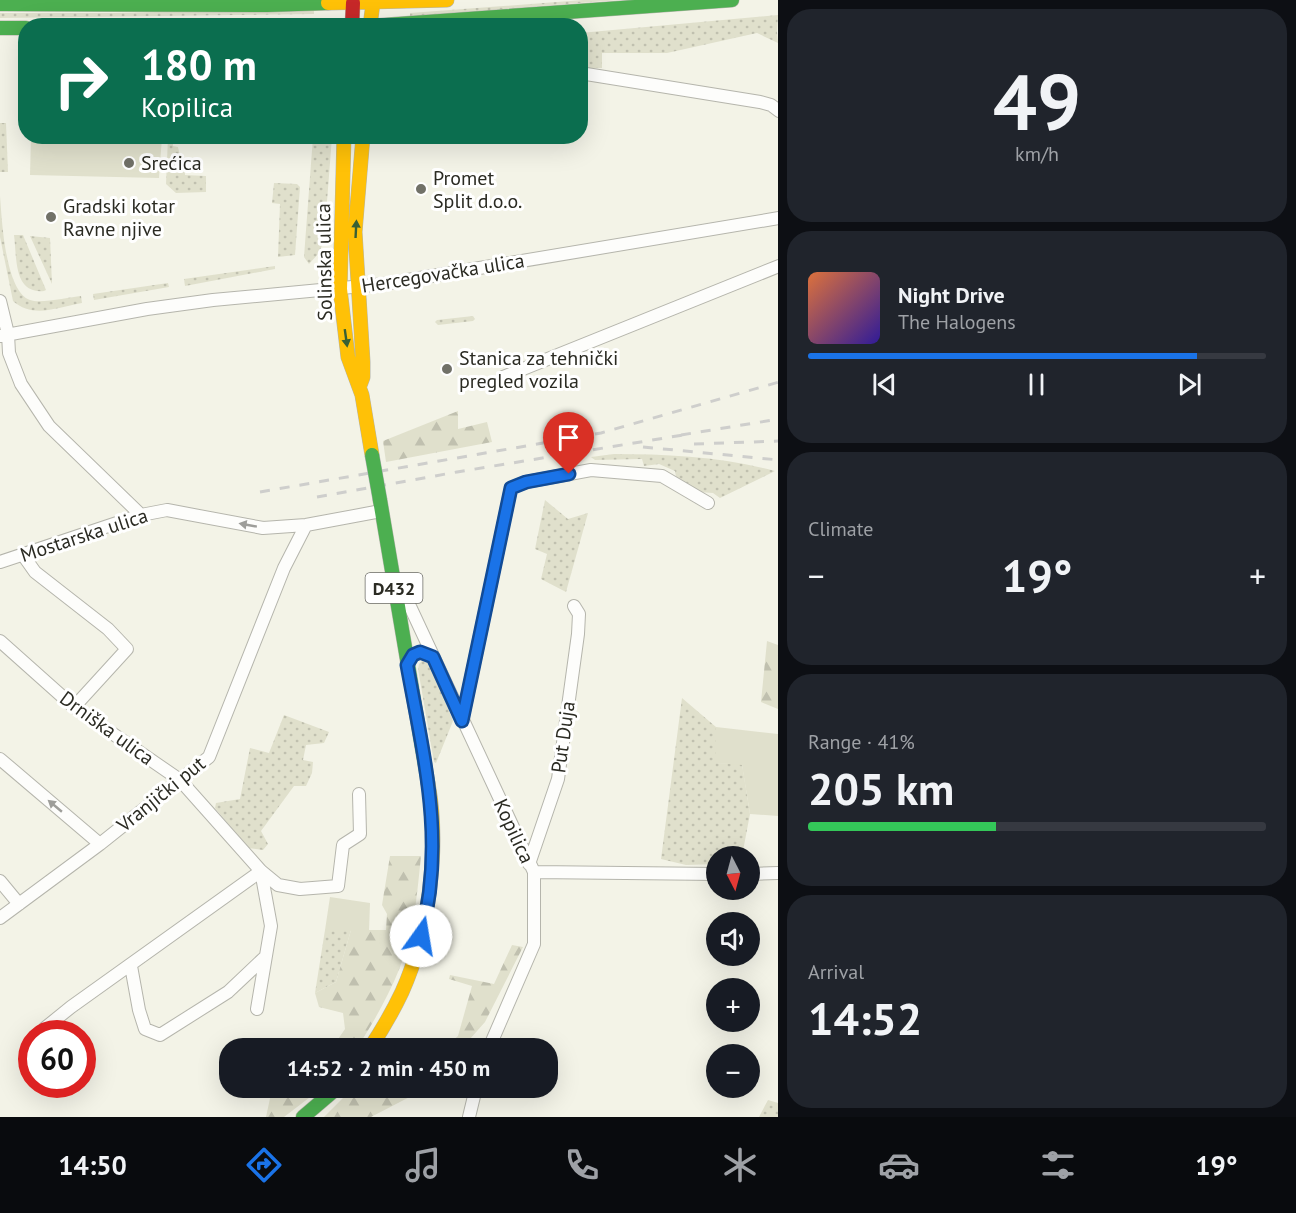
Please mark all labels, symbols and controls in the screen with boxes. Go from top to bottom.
text: 180 m [141,37,257,92]
icon: right [42,42,120,120]
text: 49 [993,51,1081,152]
text: Kopilica [141,90,233,124]
text: km/h [1015,141,1059,167]
place label: Srećica [141,150,202,176]
marker: Srećica [122,156,136,170]
place label: Promet Split d.o.o. [433,165,522,214]
marker: Promet Split d.o.o. [414,182,428,196]
place label: Gradski kotar Ravne njive [63,193,175,242]
street label: Solinska ulica [310,203,338,321]
marker: Gradski kotar Ravne njive [44,210,58,224]
one-way arrow [351,220,360,239]
street label: Hercegovačka ulica [360,247,526,299]
text: Night Drive [898,281,1005,309]
text: The Halogens [898,309,1016,335]
one-way arrow [341,329,350,348]
place label: Stanica za tehnički pregled vozila [459,345,618,394]
marker: Stanica za tehnički pregled vozila [440,362,454,376]
icon: previous [868,368,901,401]
icon: pause [1020,368,1053,401]
icon: next [1173,368,1206,401]
pin [543,412,594,474]
icon: arrive [552,421,585,454]
street label: Mostarska ulica [17,502,151,568]
text: Climate [808,516,874,542]
one-way arrow [238,521,257,530]
text: 19° [1002,546,1072,604]
text: − [808,554,825,597]
text: + [1249,554,1266,597]
road number: D432 [366,573,422,603]
street label: Drniška ulica [55,685,159,771]
street label: Put Duja [545,699,581,775]
text: Range · 41% [808,729,915,755]
street label: Vranjički put [111,750,211,838]
text: 205 km [808,759,954,817]
street label: Kopilica [488,795,540,867]
one-way arrow [48,800,63,813]
north arrow [706,846,760,900]
map controls [706,846,760,1098]
position arrow [389,904,453,968]
button: sound [706,912,760,966]
text: Arrival [808,959,864,985]
button: + [706,978,760,1032]
text: 14:52 [808,989,922,1047]
speed limit sign: 60 [18,1020,96,1098]
button: − [706,1044,760,1098]
text: 14:52 · 2 min · 450 m [287,1054,490,1082]
icon: directions [243,1144,285,1186]
icon: music [402,1144,444,1186]
icon: phone [561,1144,603,1186]
icon: climate [719,1144,761,1186]
icon: car [878,1144,920,1186]
icon: filters [1037,1144,1079,1186]
text: 14:50 [58,1148,127,1182]
text: 19° [1195,1148,1238,1182]

